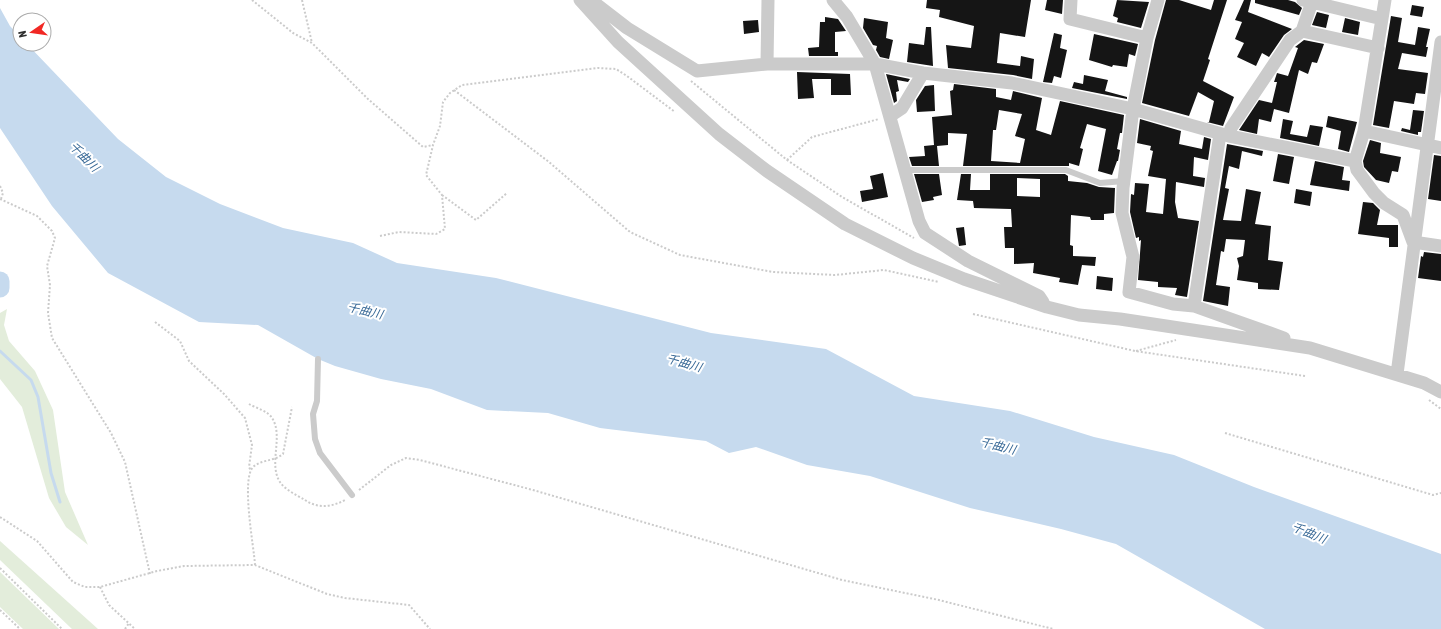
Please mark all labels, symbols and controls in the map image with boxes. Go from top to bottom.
north arrow [12,12,52,52]
text: N [16,30,29,39]
water label: 千曲川 [66,139,103,176]
water label: 千曲川 [346,300,386,322]
water label: 千曲川 [665,351,705,375]
water label: 千曲川 [979,435,1019,458]
water label: 千曲川 [1290,520,1330,547]

